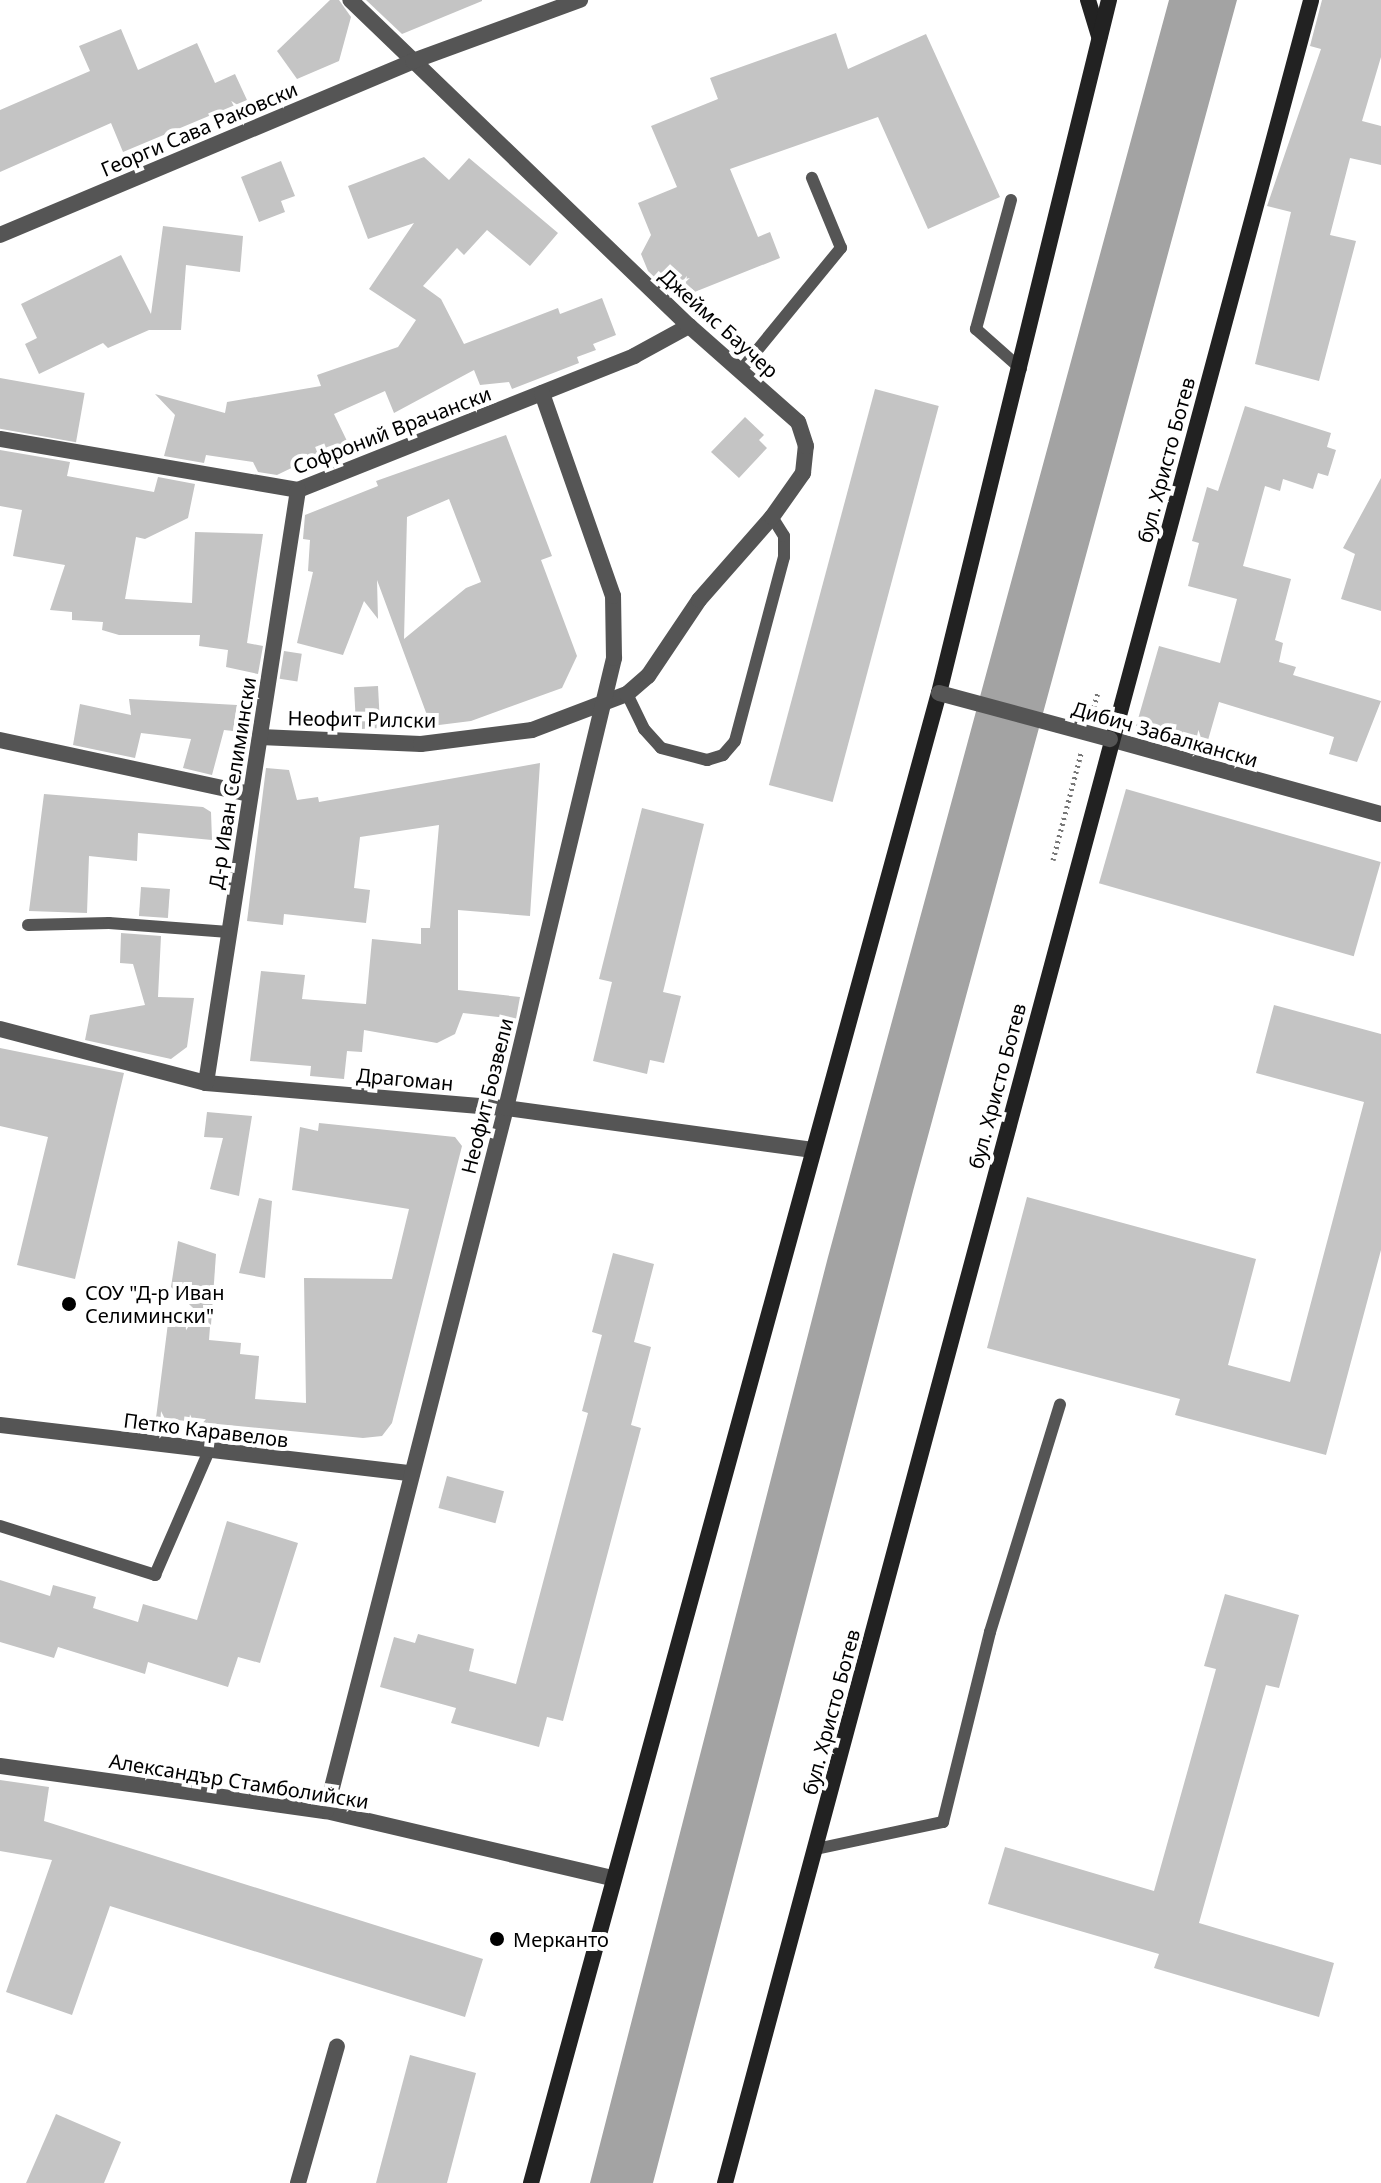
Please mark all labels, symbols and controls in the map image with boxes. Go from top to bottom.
street label: Георги Сава Раковски [97,77,301,181]
street label: Джеймс Баучер [655,263,783,383]
street label: бул. Христо Ботев [1132,375,1200,545]
street label: Софроний Врачански [290,381,494,479]
street label: Д-р Иван Селимински [203,675,261,891]
street label: Дибич Забалкански [1069,696,1261,772]
street label: Неофит Рилски [288,706,436,732]
street label: бул. Христо Ботев [963,1001,1031,1171]
street label: Неофит Бозвели [456,1016,518,1176]
street label: Драгоман [356,1063,454,1095]
place label: СОУ "Д-р Иван Селимински" [85,1280,224,1327]
marker: СОУ "Д-р Иван Селимински" [60,1295,78,1313]
street label: Петко Каравелов [122,1408,290,1452]
street label: бул. Христо Ботев [797,1627,865,1797]
street label: Александър Стамболийски [107,1749,371,1813]
place label: Мерканто [513,1927,609,1951]
marker: Мерканто [488,1930,506,1948]

